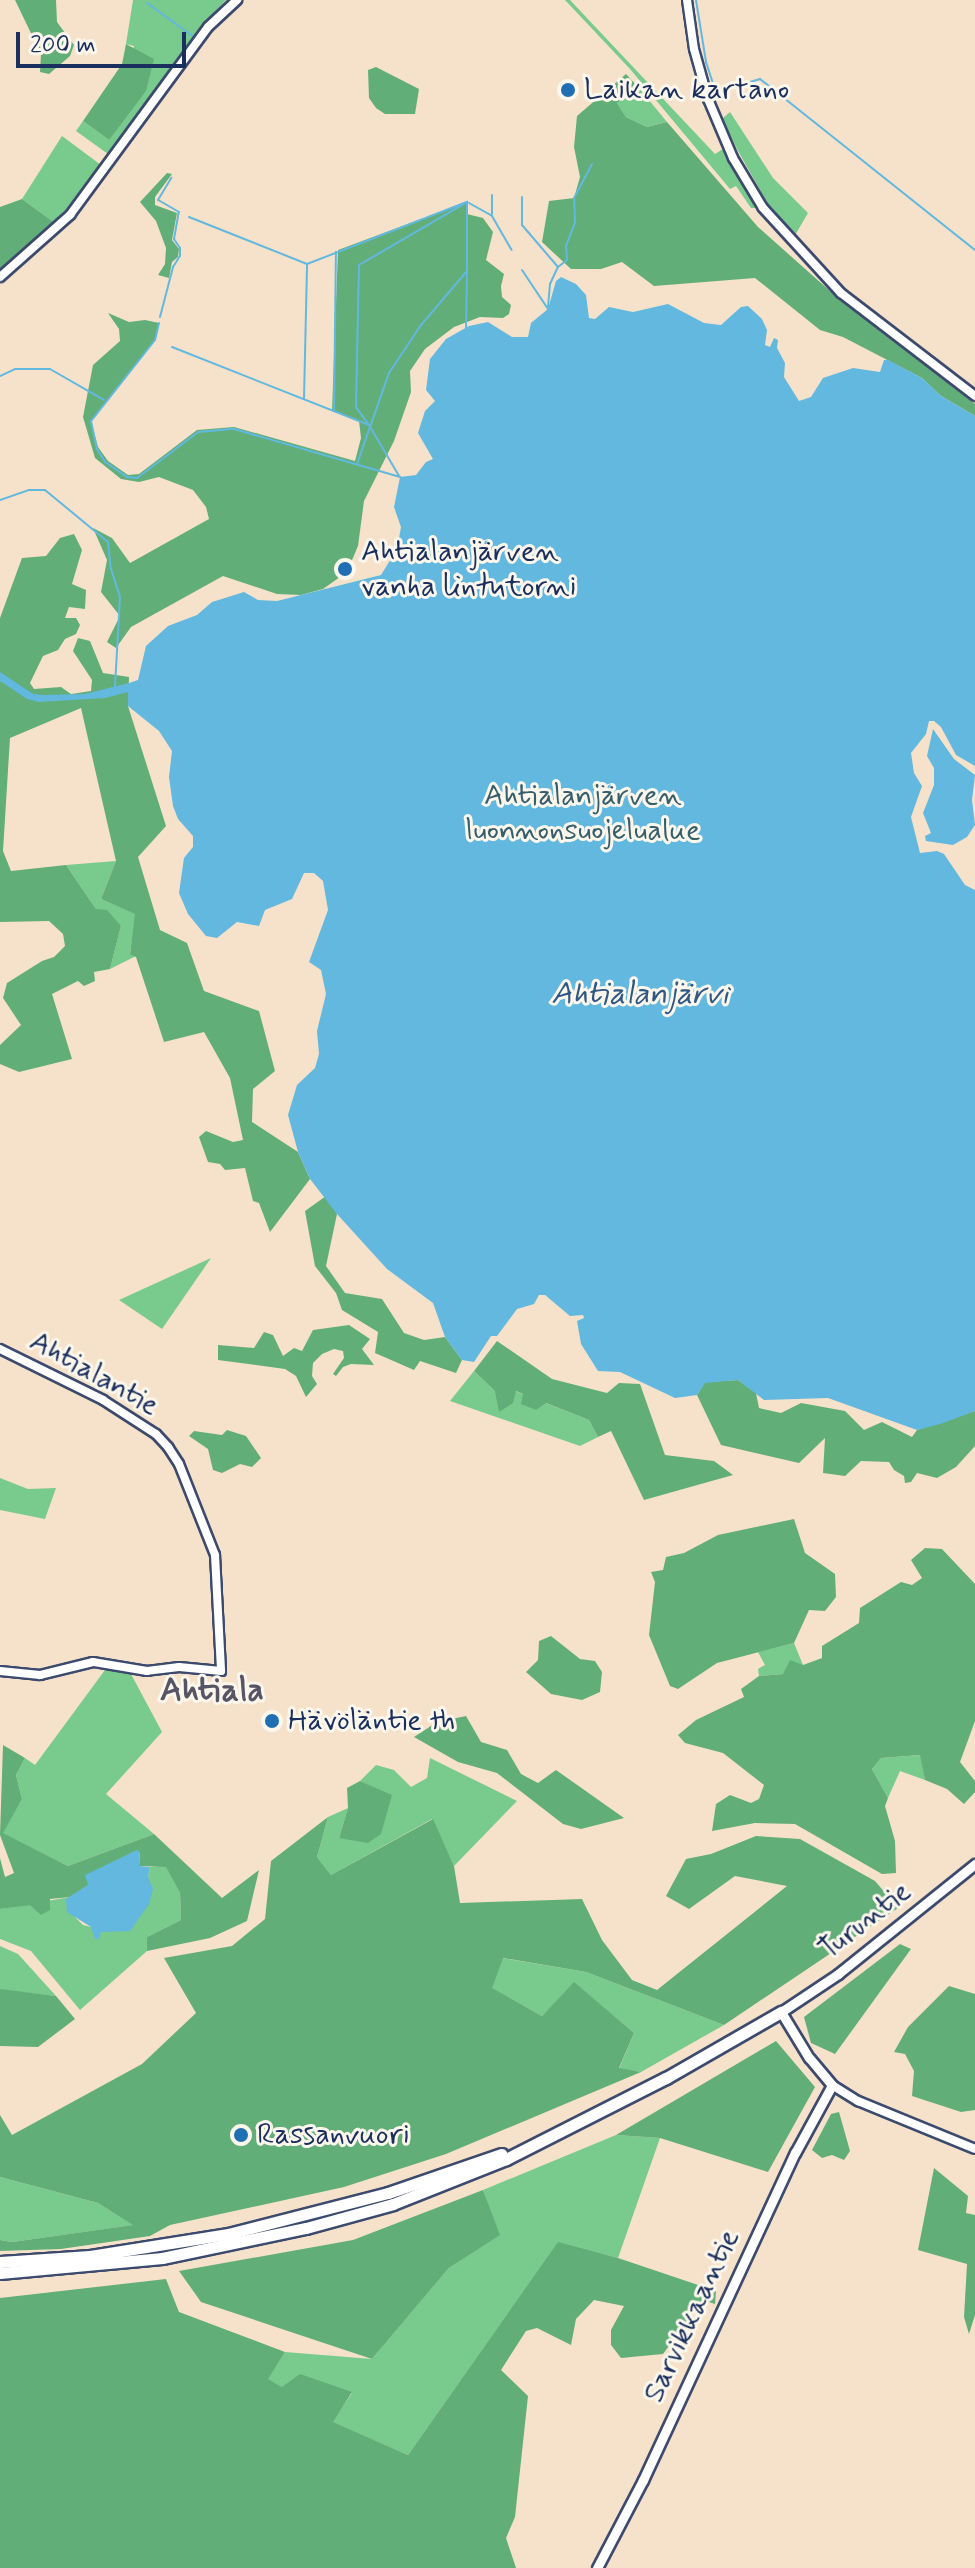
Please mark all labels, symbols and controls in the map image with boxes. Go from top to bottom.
scale bar [20,16,190,66]
text: 200 m [30,30,96,61]
place label: Laikan kartano [584,72,789,108]
marker: Laikan kartano [559,81,577,99]
place label: Ahtialanjärven vanha lintutorni [361,534,577,604]
marker: Ahtialanjärven vanha lintutorni [336,560,354,578]
park label: Ahtialanjärven luonnonsuojelualue [465,778,701,848]
water label: Ahtialanjärvi [551,975,729,1013]
street label: Ahtialantie [23,1324,165,1424]
district label: Ahtiala [160,1671,264,1711]
place label: Hävöläntie th [288,1703,455,1739]
marker: Hävöläntie th [263,1712,281,1730]
street label: Turuntie [812,1874,918,1968]
place label: Rassanvuori [257,2117,410,2153]
marker: Rassanvuori [232,2126,250,2144]
street label: Sarvikkaantie [636,2224,748,2408]

